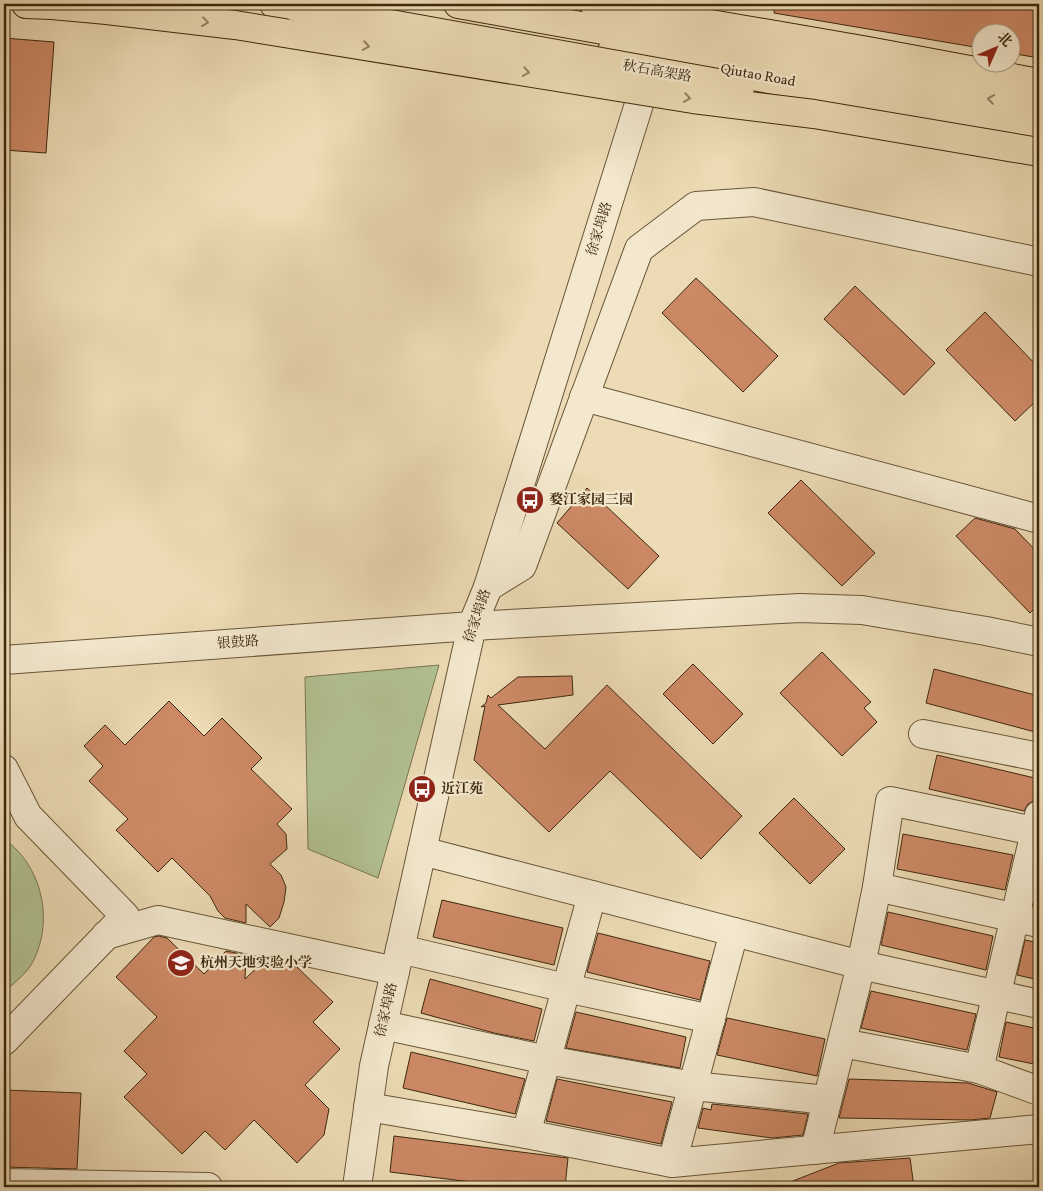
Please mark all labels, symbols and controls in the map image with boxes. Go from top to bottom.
one-way arrow [201,16,209,27]
north arrow [970,22,1020,72]
text: 北 [992,28,1016,52]
one-way arrow [361,41,370,51]
street label: 秋石高架路 [621,57,693,87]
street label: Qiutao Road [719,60,797,92]
one-way arrow [523,66,531,77]
one-way arrow [682,92,691,102]
one-way arrow [987,94,996,105]
street label: 徐家埠路 [583,199,617,259]
bus stop icon: 婺江家园三园 [515,485,545,515]
place label: 婺江家园三园 [549,491,633,510]
street label: 徐家埠路 [460,586,496,646]
street label: 银鼓路 [216,632,260,654]
bus stop icon: 近江苑 [407,774,437,804]
place label: 近江苑 [441,780,483,799]
school or university icon: 杭州天地实验小学 [166,948,196,978]
place label: 杭州天地实验小学 [200,954,312,973]
street label: 徐家埠路 [371,981,403,1039]

